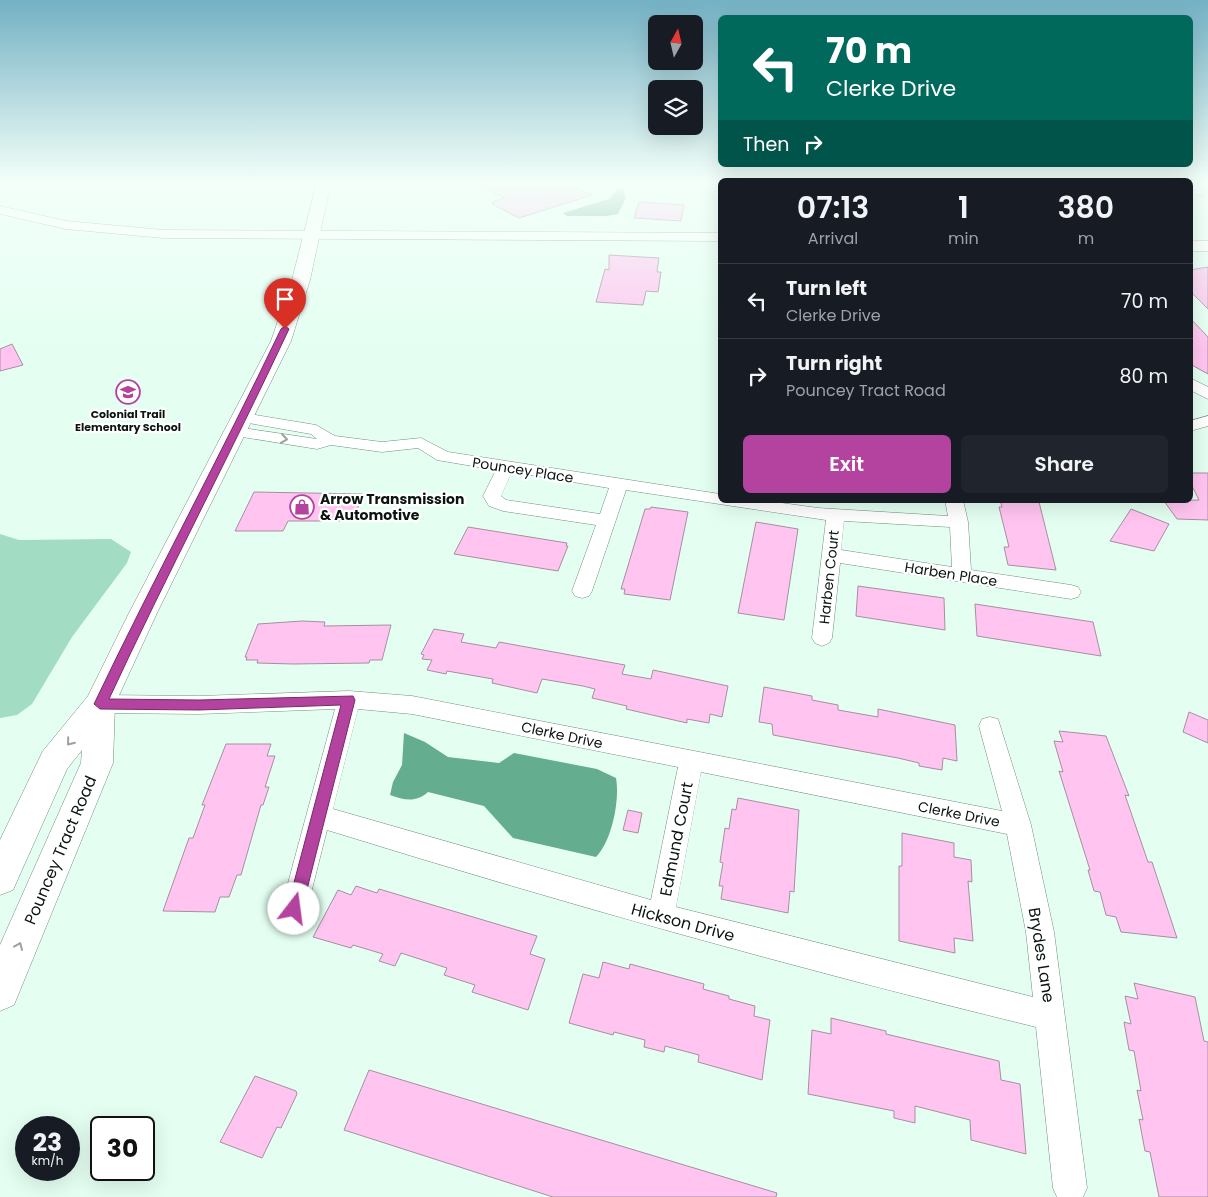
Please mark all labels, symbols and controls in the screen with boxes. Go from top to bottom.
north arrow [648,15,702,70]
map controls [648,15,703,135]
text: 70 m [826,26,912,75]
icon: left [743,35,808,100]
text: Clerke Drive [826,73,956,104]
button: layers [648,80,703,135]
icon: right [799,130,827,158]
text: Then [743,131,789,158]
text: 07:13 [797,186,869,229]
text: 1 [958,186,969,229]
text: 380 [1058,186,1114,229]
text: Arrival [808,227,858,250]
text: min [948,227,979,250]
text: m [1078,227,1094,250]
text: Turn left [786,275,867,302]
pin [264,278,306,329]
icon: arrive [271,285,299,313]
icon: left [743,287,771,315]
text: 70 m [1121,288,1168,315]
text: Clerke Drive [786,304,881,327]
text: Turn right [786,350,882,377]
icon: right [743,362,771,390]
text: 80 m [1119,363,1168,390]
school or university icon: Colonial Trail Elementary School [115,379,141,405]
text: Pouncey Tract Road [786,379,946,402]
place label: Colonial Trail Elementary School [75,406,181,435]
one-way arrow [281,433,289,444]
button: Exit [743,435,951,493]
button: Share [961,435,1168,493]
street label: Pouncey Place [471,452,575,488]
place label: Arrow Transmission & Automotive [320,489,464,525]
shop icon: Arrow Transmission & Automotive [289,494,315,520]
street label: Harben Court [814,529,844,625]
street label: Harben Place [903,557,999,591]
street label: Clerke Drive [519,717,605,753]
one-way arrow [67,736,75,745]
street label: Pouncey Tract Road [19,772,102,928]
street label: Edmund Court [654,780,699,898]
street label: Clerke Drive [916,796,1002,832]
position arrow [267,882,319,934]
street label: Hickson Drive [629,898,737,947]
street label: Brydes Lane [1023,906,1060,1004]
one-way arrow [13,942,24,951]
speed limit sign: 30 [90,1116,155,1181]
text: 23 [33,1125,62,1160]
text: km/h [32,1152,63,1169]

